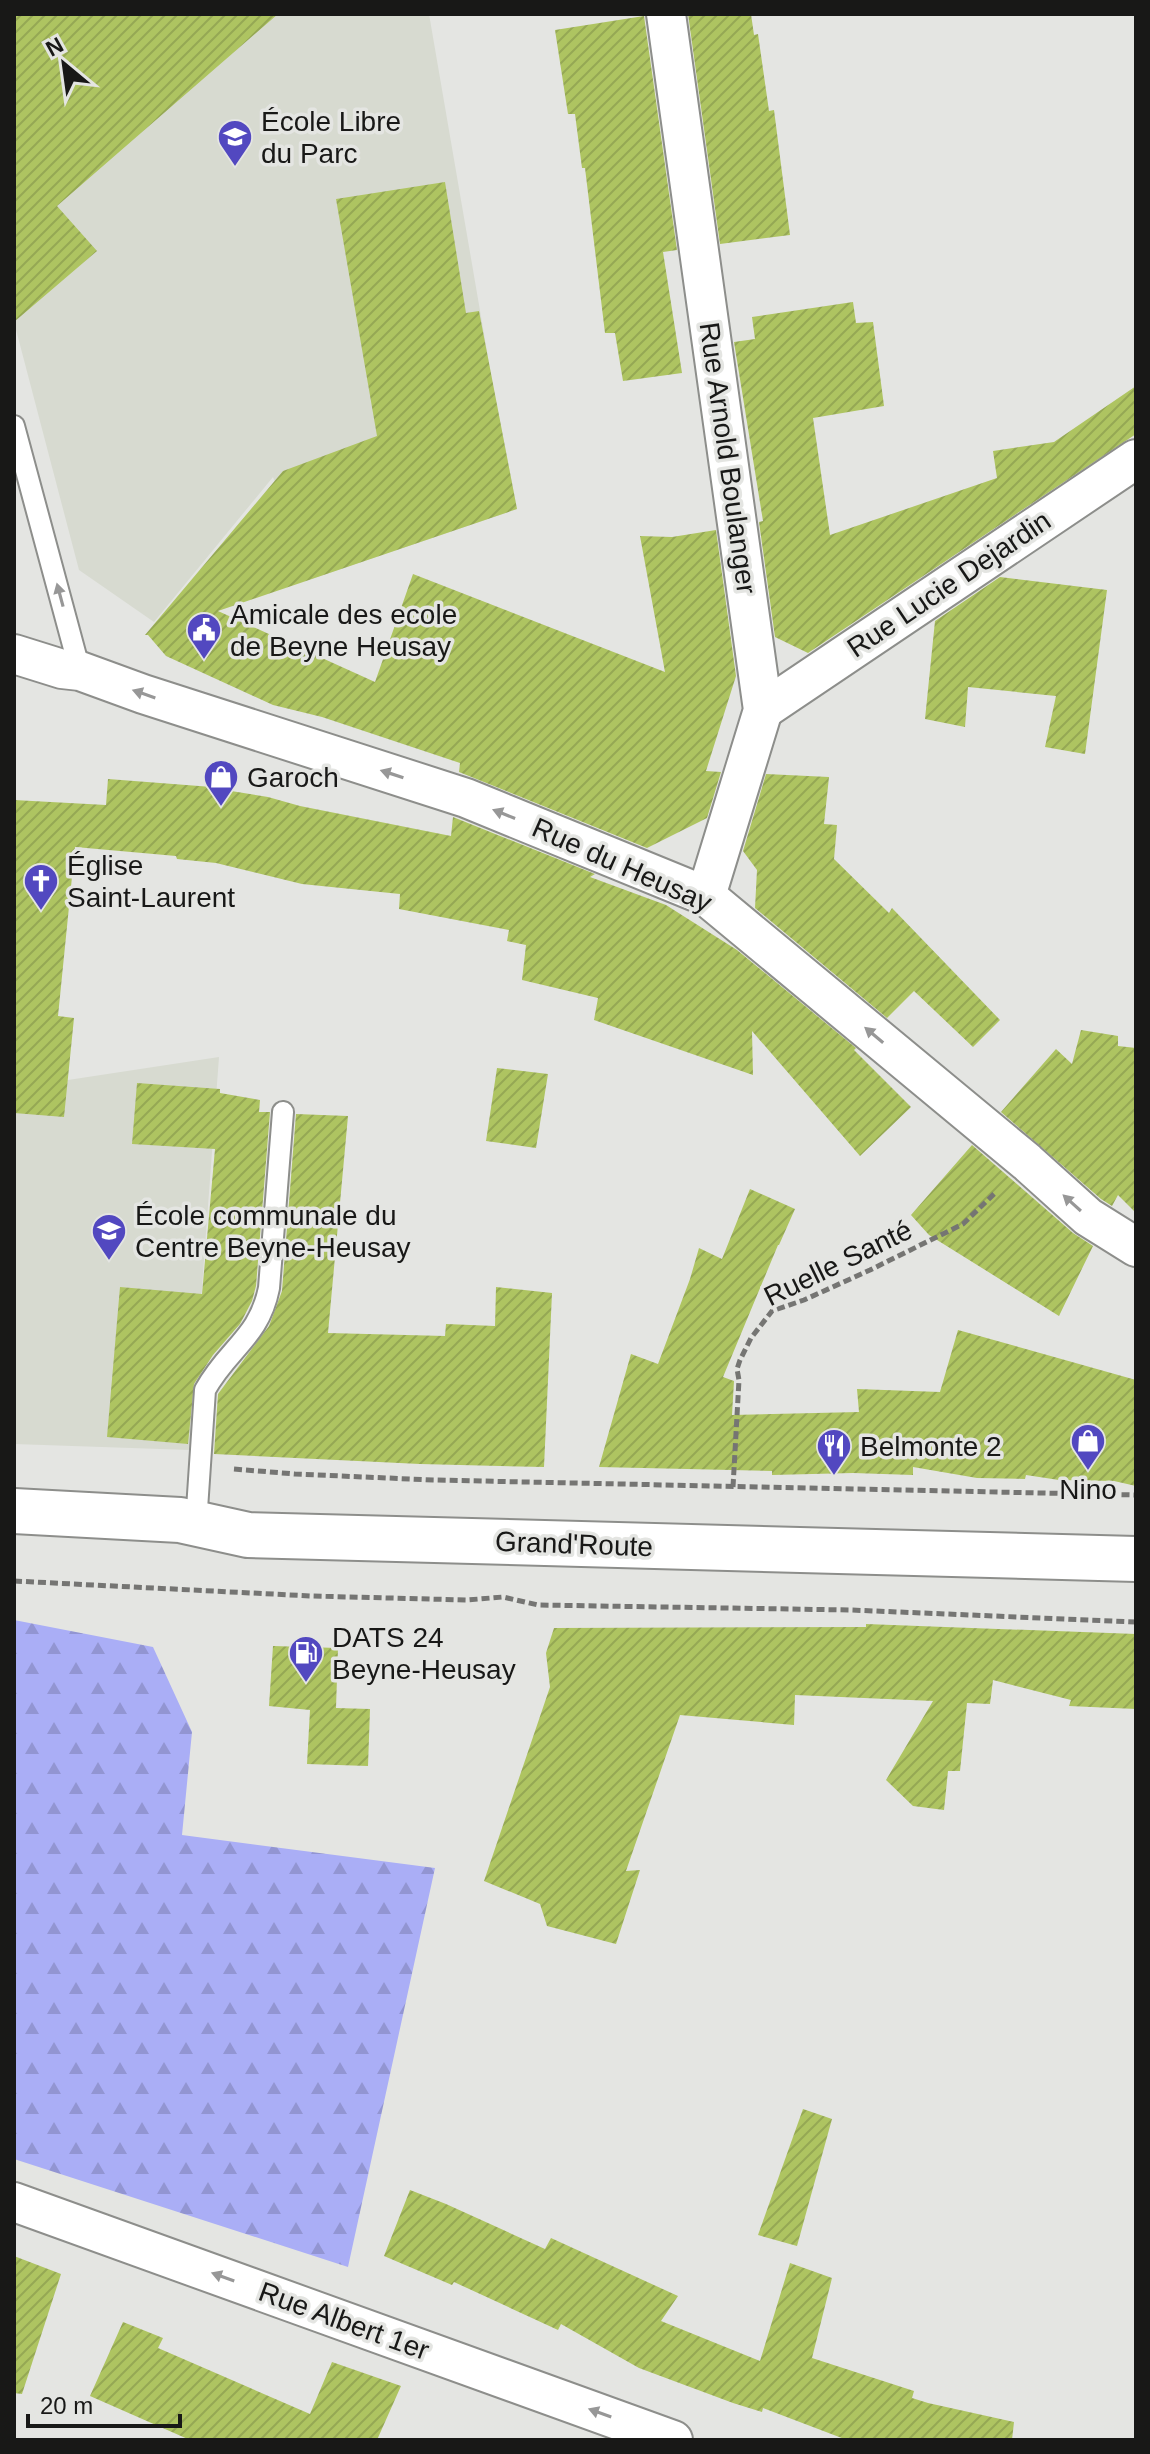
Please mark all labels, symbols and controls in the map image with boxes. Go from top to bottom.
north arrow [24,24,104,104]
text: N [42,32,68,62]
place label: École Libre du Parc [261,106,401,169]
school or university icon: École Libre du Parc [216,118,254,168]
street label: Rue Arnold Boulanger [694,320,762,596]
street label: Rue Lucie Dejardin [842,505,1056,663]
one-way arrow [53,583,65,608]
place label: Amicale des ecole de Beyne Heusay [230,599,457,662]
public building icon: Amicale des ecole de Beyne Heusay [185,611,223,661]
one-way arrow [132,687,156,699]
shop icon: Garoch [202,758,240,808]
place label: Garoch [247,762,339,793]
one-way arrow [379,767,403,780]
one-way arrow [492,807,516,820]
street label: Rue du Heusay [528,812,716,918]
place label: Église Saint-Laurent [67,850,235,913]
church icon: Église Saint-Laurent [22,862,60,912]
one-way arrow [864,1027,884,1044]
one-way arrow [1063,1194,1082,1212]
place label: École communale du Centre Beyne-Heusay [135,1200,410,1263]
school or university icon: École communale du Centre Beyne-Heusay [90,1212,128,1262]
street label: Ruelle Santé [759,1214,917,1312]
shop icon: Nino [1069,1422,1107,1472]
restaurant icon: Belmonte 2 [815,1427,853,1477]
place label: Belmonte 2 [860,1431,1002,1462]
place label: Nino [1059,1474,1117,1505]
street label: Grand'Route [495,1526,653,1562]
place label: DATS 24 Beyne-Heusay [332,1622,516,1685]
fuel station icon: DATS 24 Beyne-Heusay [287,1634,325,1684]
one-way arrow [211,2270,235,2283]
street label: Rue Albert 1er [255,2276,433,2366]
scale bar [28,2378,180,2428]
text: 20 m [40,2392,93,2419]
one-way arrow [587,2407,611,2419]

